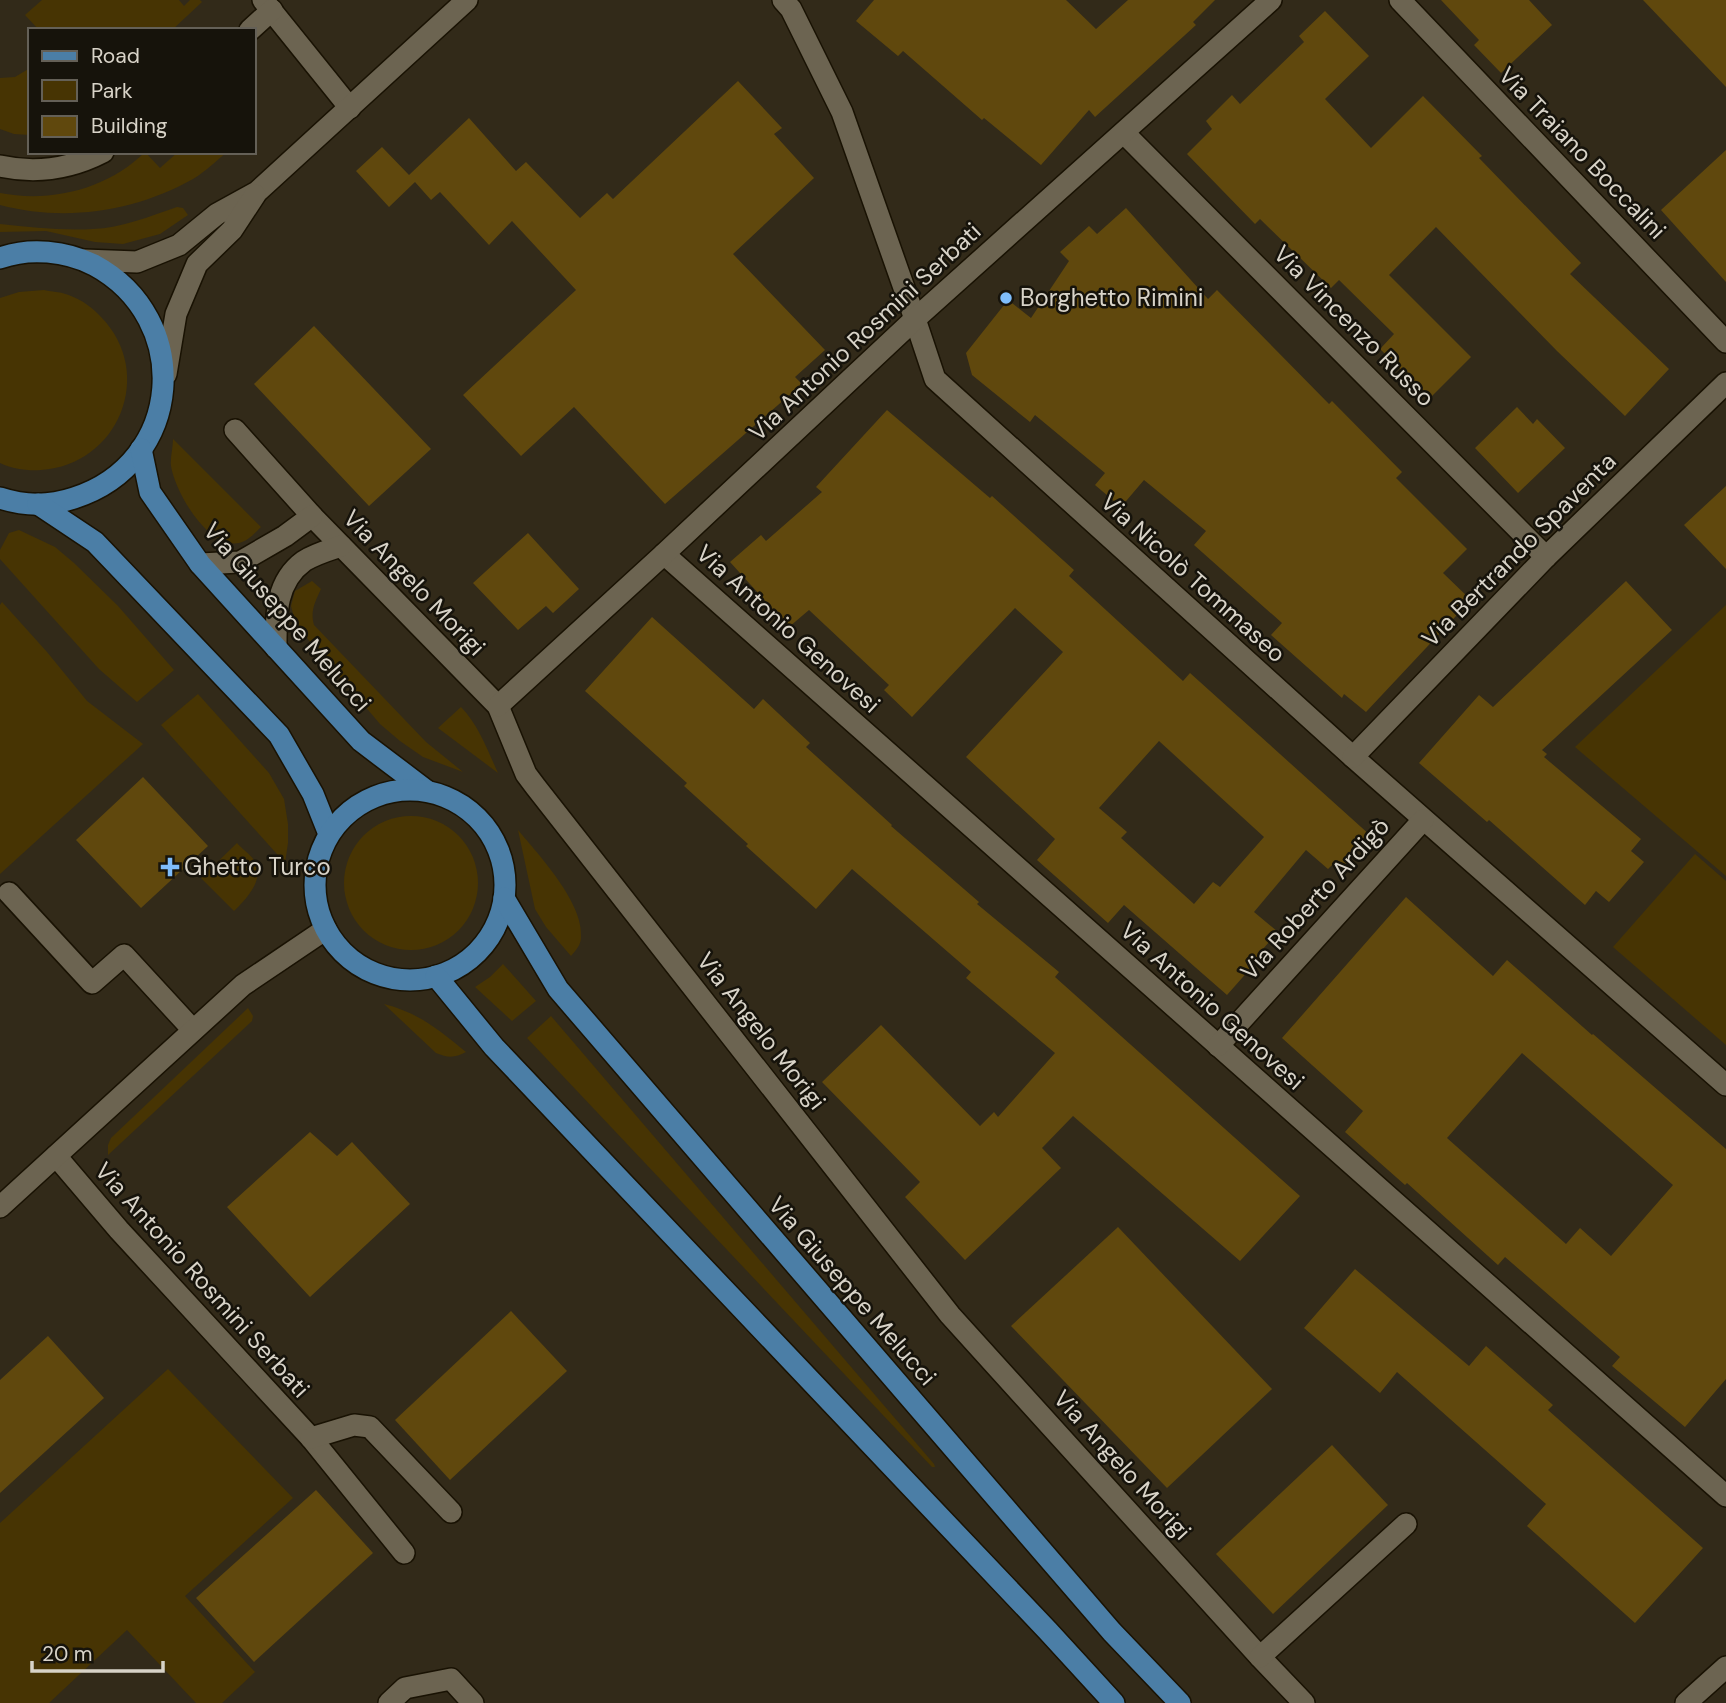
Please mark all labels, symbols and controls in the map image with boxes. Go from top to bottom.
legend [28,28,256,154]
text: Road [91,42,140,70]
street label: Via Traiano Boccalini [1492,60,1673,246]
text: Park [91,77,133,105]
text: Building [91,112,168,140]
street label: Via Antonio Rosmini Serbati [742,216,987,448]
street label: Via Vincenzo Russo [1267,238,1442,413]
place label: Borghetto Rimini [1020,282,1204,313]
marker: Borghetto Rimini [998,290,1014,306]
street label: Via Bertrando Spaventa [1415,446,1622,653]
street label: Via Nicolò Tommaseo [1094,486,1292,669]
street label: Via Angelo Morigi [337,503,492,662]
street label: Via Giuseppe Melucci [197,516,378,718]
street label: Via Antonio Genovesi [690,538,887,719]
street label: Via Roberto Ardigò [1233,811,1396,987]
place label: Ghetto Turco [184,851,331,882]
marker: Ghetto Turco [162,859,178,875]
street label: Via Antonio Genovesi [1114,915,1311,1096]
street label: Via Angelo Morigi [690,946,833,1116]
street label: Via Antonio Rosmini Serbati [88,1155,316,1404]
street label: Via Giuseppe Melucci [762,1190,943,1392]
street label: Via Angelo Morigi [1047,1383,1198,1546]
scale bar [32,1630,163,1674]
text: 20 m [42,1640,93,1668]

